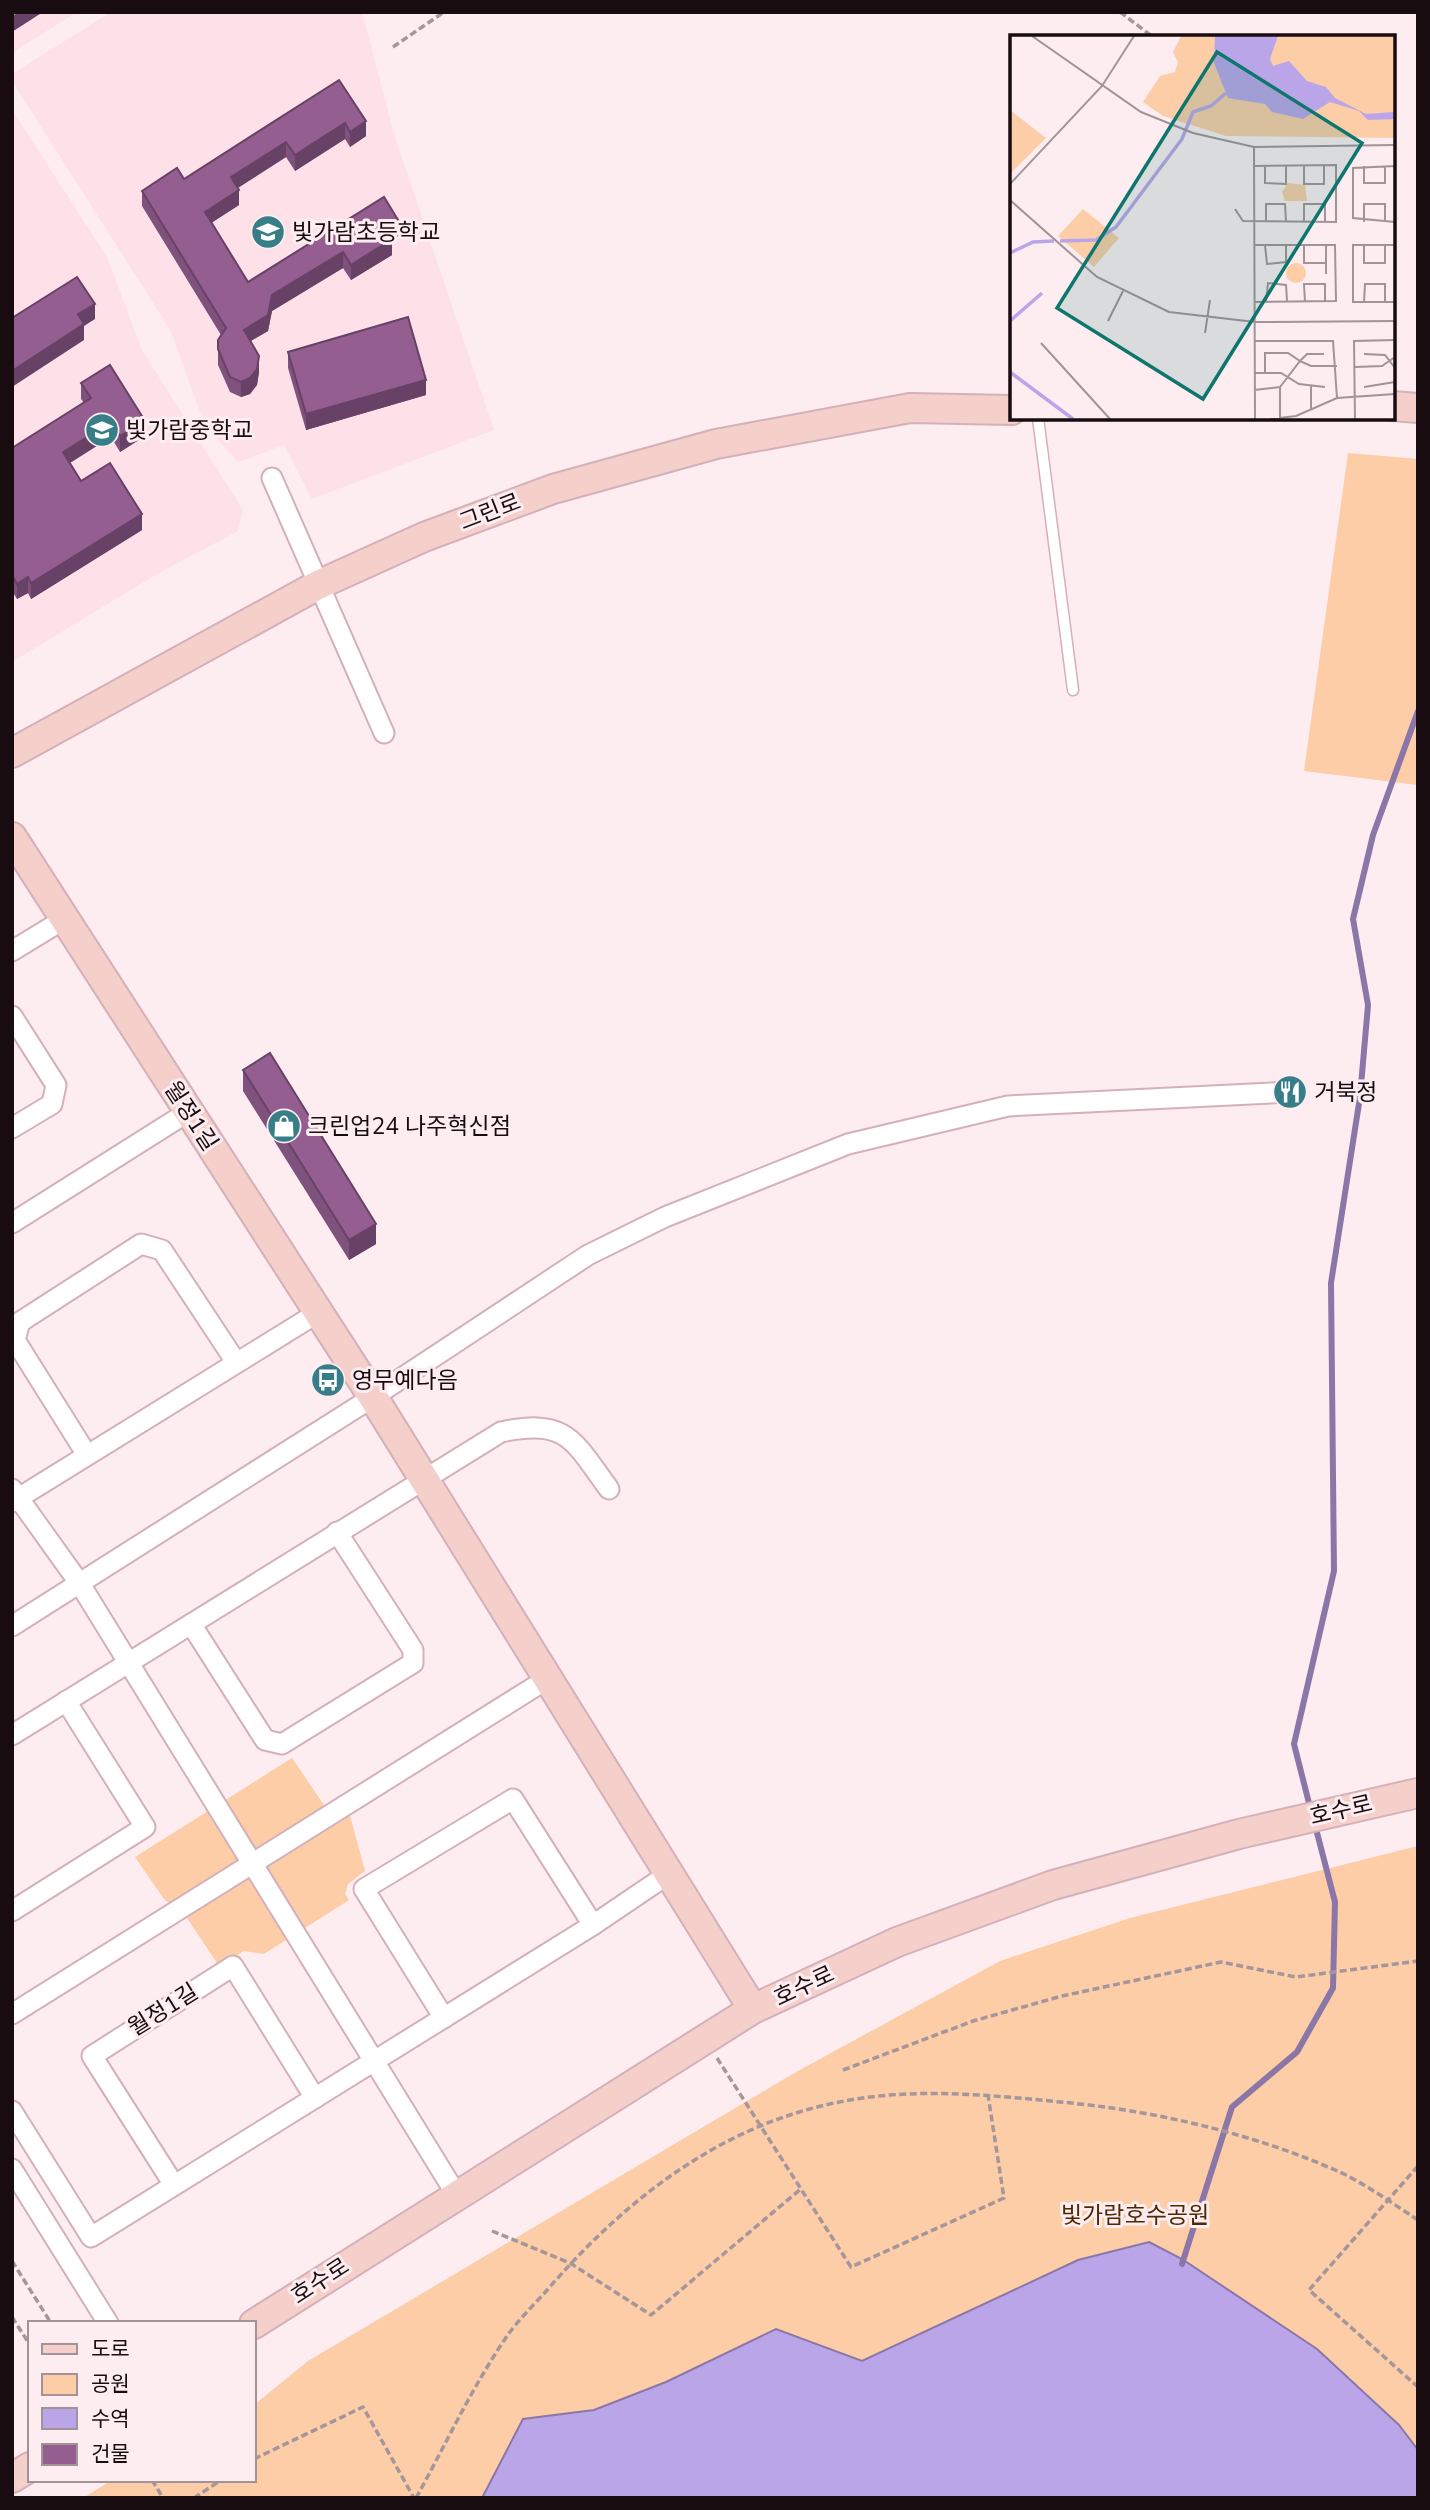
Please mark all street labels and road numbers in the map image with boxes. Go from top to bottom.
street label: 그린로 [455,486,525,538]
street label: 월정1길 [157,1075,225,1157]
street label: 호수로 [1307,1788,1375,1832]
street label: 호수로 [769,1959,839,2013]
street label: 월정1길 [122,1976,204,2044]
street label: 호수로 [285,2251,355,2311]

